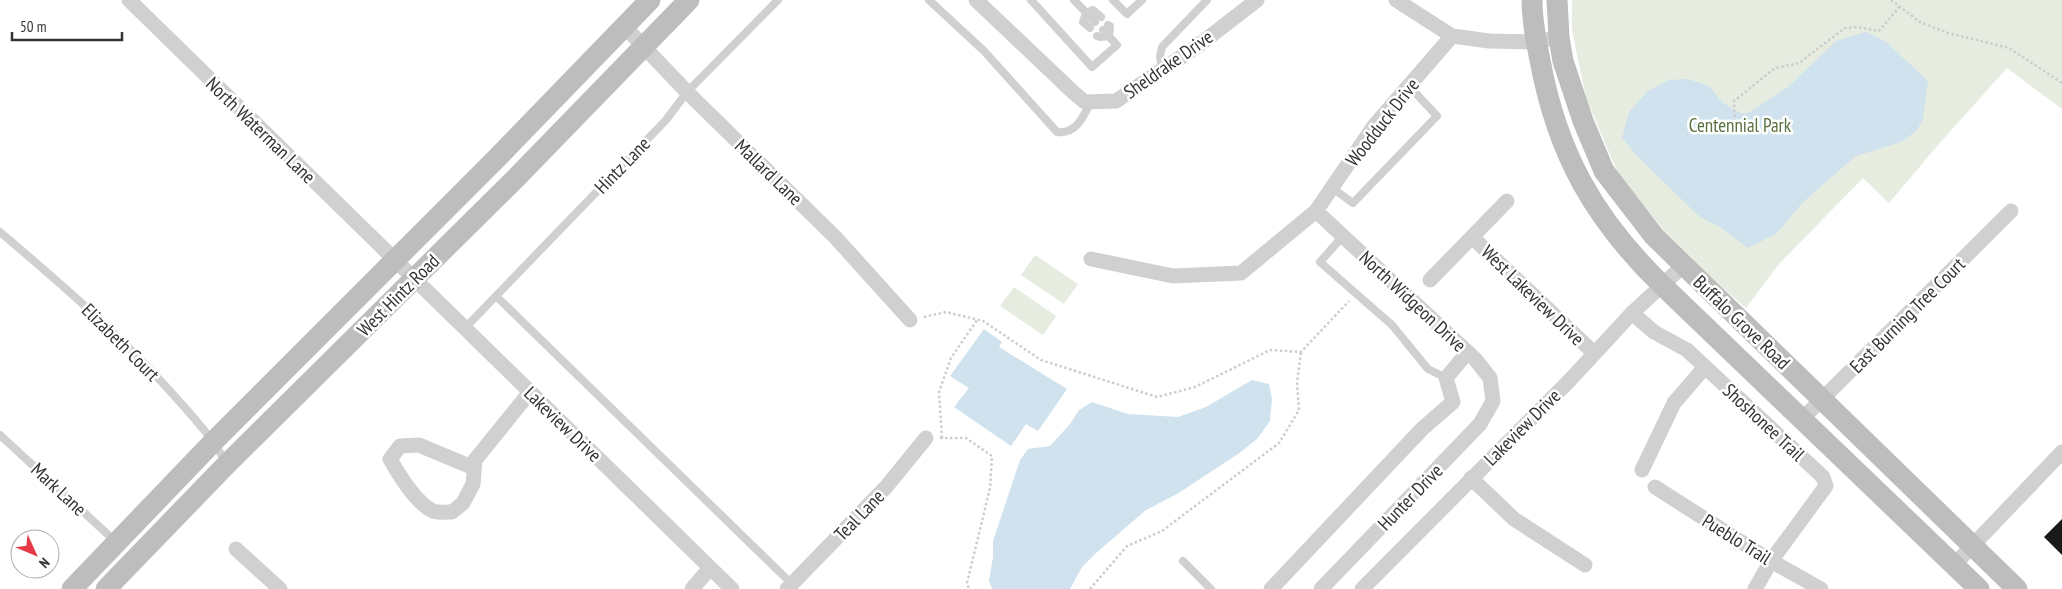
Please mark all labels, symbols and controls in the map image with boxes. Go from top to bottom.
scale bar [12,10,122,42]
text: 50 m [20,17,46,36]
street label: Sheldrake Drive [1119,24,1217,103]
street label: North Waterman Lane [201,72,321,188]
street label: Woodduck Drive [1340,73,1424,171]
park label: Centennial Park [1689,113,1792,137]
street label: Hintz Lane [589,131,655,198]
street label: Mallard Lane [730,134,808,210]
street label: West Lakeview Drive [1476,240,1590,350]
street label: North Widgeon Drive [1355,245,1472,357]
street label: West Hintz Road [352,249,444,341]
street label: East Burning Tree Court [1844,252,1970,378]
street label: Buffalo Grove Road [1689,270,1795,374]
street label: Elizabeth Court [77,298,166,387]
street label: Shoshonee Trail [1718,378,1810,466]
street label: Lakeview Drive [519,381,607,467]
street label: Lakeview Drive [1479,384,1565,470]
street label: Mark Lane [26,457,92,521]
street label: Hunter Drive [1372,459,1448,535]
street label: Teal Lane [829,484,889,546]
street label: Pueblo Trail [1698,508,1776,570]
north arrow [10,529,60,579]
text: N [35,554,53,572]

